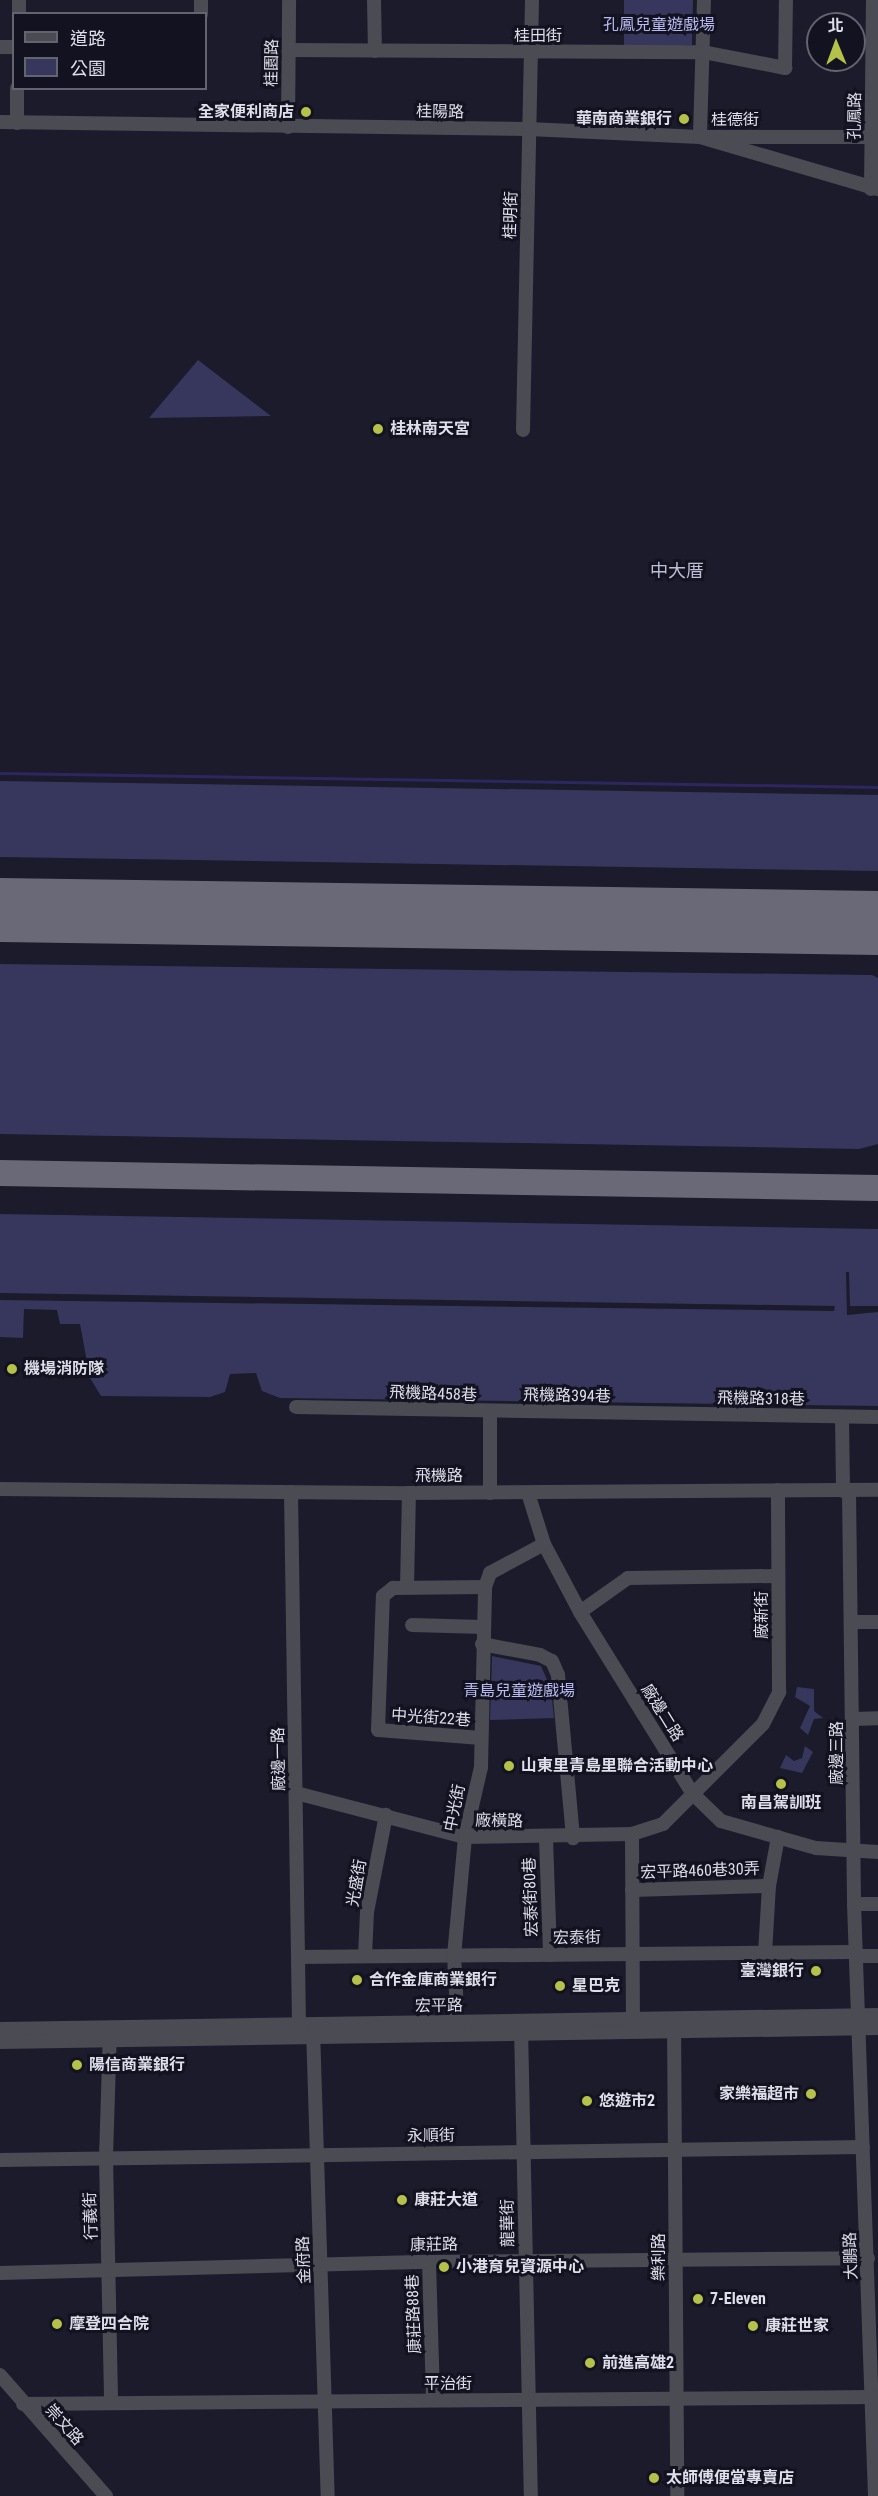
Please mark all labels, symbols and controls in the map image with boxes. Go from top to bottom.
legend [12,12,207,90]
north arrow [806,12,866,72]
park label: 孔鳳兒童遊戲場 [603,15,715,35]
text: 北 [828,16,844,35]
street label: 桂田街 [514,26,562,46]
text: 道路 [70,28,106,49]
street label: 桂園路 [262,39,282,87]
text: 公園 [70,58,106,79]
street label: 孔鳳路 [845,92,865,140]
place label: 全家便利商店 [198,102,294,122]
street label: 桂陽路 [416,102,464,122]
marker: 全家便利商店 [299,105,313,119]
place label: 華南商業銀行 [576,109,672,129]
street label: 桂德街 [711,110,759,130]
marker: 華南商業銀行 [677,112,691,126]
street label: 桂明街 [501,191,521,239]
place label: 桂林南天宮 [390,419,470,439]
marker: 桂林南天宮 [371,422,385,436]
district label: 中大厝 [650,560,704,582]
place label: 機場消防隊 [24,1359,104,1379]
marker: 機場消防隊 [5,1362,19,1376]
street label: 飛機路458巷 [389,1383,477,1405]
street label: 飛機路394巷 [523,1386,611,1406]
street label: 飛機路318巷 [717,1389,805,1409]
street label: 飛機路 [415,1466,463,1486]
street label: 廠新街 [752,1591,772,1639]
park label: 青島兒童遊戲場 [463,1681,575,1701]
street label: 廠邊二路 [637,1681,687,1745]
street label: 中光街22巷 [391,1706,471,1730]
street label: 廠邊三路 [827,1721,847,1785]
street label: 廠邊一路 [269,1727,289,1791]
place label: 山東里青島里聯合活動中心 [521,1756,713,1776]
marker: 山東里青島里聯合活動中心 [502,1759,516,1773]
marker: 南昌駕訓班 [774,1777,788,1791]
street label: 中光街 [441,1783,469,1833]
place label: 南昌駕訓班 [741,1793,821,1813]
street label: 廠橫路 [475,1811,523,1831]
street label: 宏泰街80巷 [520,1857,542,1937]
street label: 光盛街 [343,1858,371,1908]
street label: 宏平路460巷30弄 [640,1859,760,1883]
street label: 宏泰街 [553,1928,601,1948]
place label: 臺灣銀行 [740,1961,804,1981]
marker: 臺灣銀行 [809,1964,823,1978]
place label: 合作金庫商業銀行 [369,1970,497,1990]
marker: 合作金庫商業銀行 [350,1973,364,1987]
place label: 星巴克 [572,1976,620,1996]
marker: 星巴克 [553,1979,567,1993]
street label: 宏平路 [415,1996,463,2016]
place label: 陽信商業銀行 [89,2055,185,2075]
marker: 陽信商業銀行 [70,2058,84,2072]
place label: 家樂福超市 [719,2084,799,2104]
marker: 家樂福超市 [804,2087,818,2101]
place label: 悠遊市2 [599,2091,655,2111]
marker: 悠遊市2 [580,2094,594,2108]
street label: 永順街 [407,2126,455,2146]
place label: 康莊大道 [414,2190,478,2210]
street label: 行義街 [81,2192,101,2240]
marker: 康莊大道 [395,2193,409,2207]
street label: 龍華街 [498,2199,518,2247]
street label: 大鵬路 [841,2232,861,2280]
street label: 樂利路 [649,2233,669,2281]
street label: 康莊路 [410,2235,458,2255]
street label: 金府路 [294,2236,314,2284]
place label: 小港育兒資源中心 [456,2257,584,2277]
marker: 小港育兒資源中心 [437,2260,451,2274]
street label: 康莊路88巷 [403,2274,425,2354]
place label: 7-Eleven [710,2289,766,2309]
marker: 7-Eleven [691,2292,705,2306]
place label: 摩登四合院 [69,2314,149,2334]
place label: 康莊世家 [765,2316,829,2336]
marker: 摩登四合院 [50,2317,64,2331]
marker: 康莊世家 [746,2319,760,2333]
place label: 前進高雄2 [602,2353,674,2373]
marker: 前進高雄2 [583,2356,597,2370]
street label: 平治街 [424,2374,472,2394]
street label: 崇文路 [41,2401,87,2449]
place label: 太師傅便當專賣店 [666,2468,794,2488]
marker: 太師傅便當專賣店 [647,2471,661,2485]

